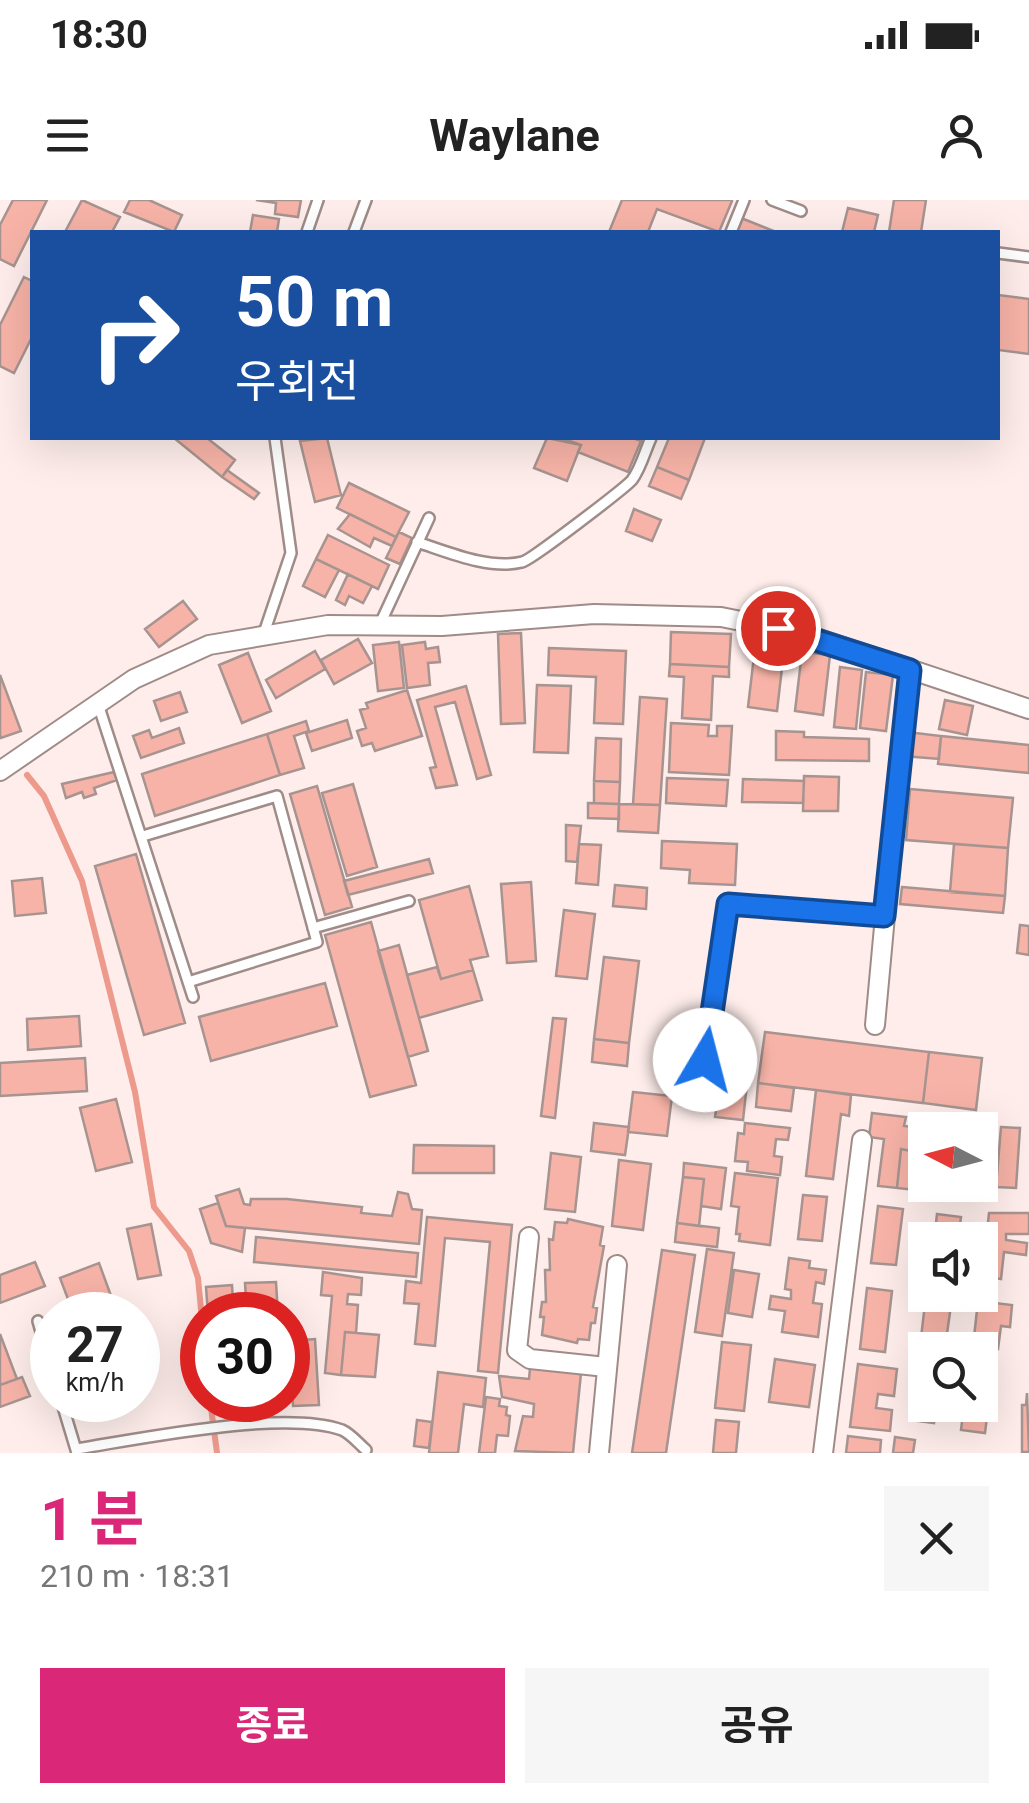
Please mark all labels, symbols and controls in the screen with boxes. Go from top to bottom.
text: 18:30 [50,13,148,57]
icon: menu [40,108,95,163]
icon: person [934,108,989,163]
text: Waylane [429,109,600,162]
text: 50 m [235,261,393,343]
icon: right [70,270,200,400]
text: 우회전 [235,355,359,408]
pin [736,586,821,671]
icon: arrive [751,601,806,656]
position arrow [653,1008,757,1112]
north arrow [908,1112,998,1202]
map controls [908,1112,998,1422]
button: sound [908,1222,998,1312]
speed limit sign: 30 [180,1292,310,1422]
text: 27 [66,1316,124,1374]
button: search [908,1332,998,1422]
text: km/h [66,1368,124,1397]
text: 1 분 [40,1484,145,1555]
button: close [884,1486,989,1591]
text: 210 m · 18:31 [40,1557,234,1595]
button: 종료 [40,1668,505,1783]
button: 공유 [525,1668,989,1783]

